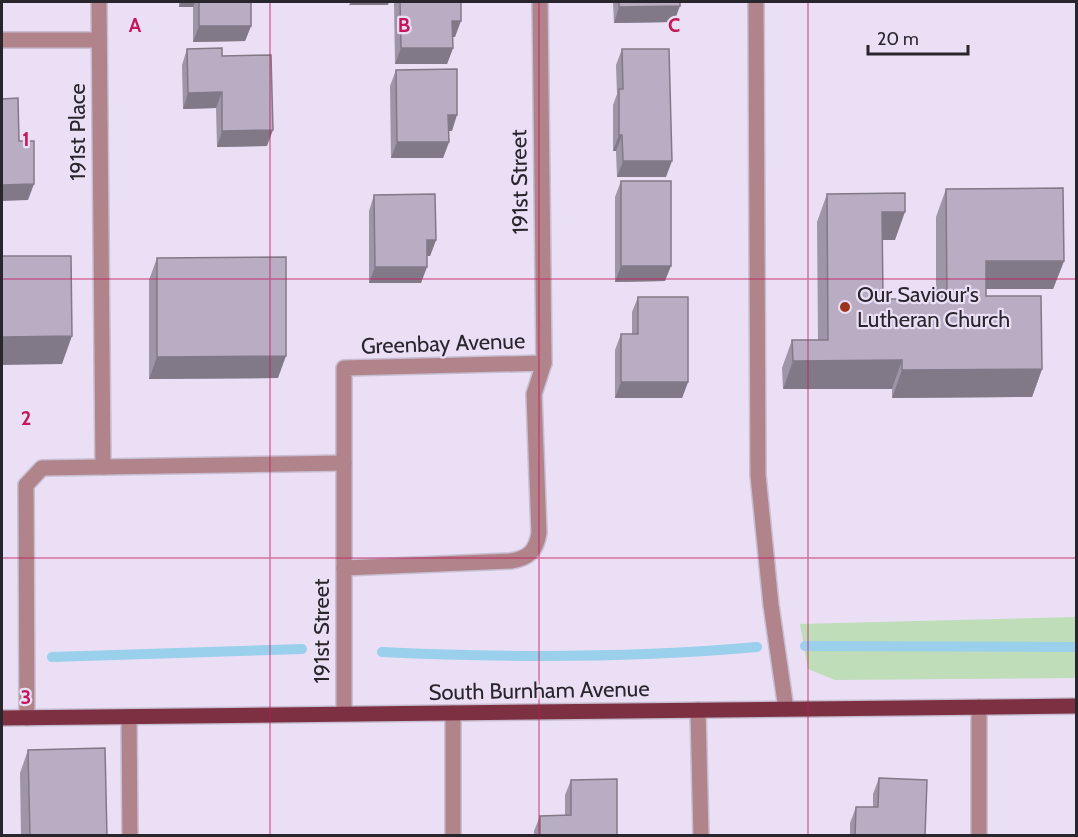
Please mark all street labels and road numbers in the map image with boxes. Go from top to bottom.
street label: 191st Place [64,83,91,181]
street label: 191st Street [505,129,534,235]
street label: Greenbay Avenue [360,327,526,360]
street label: 191st Street [308,578,335,683]
street label: South Burnham Avenue [428,675,650,706]

